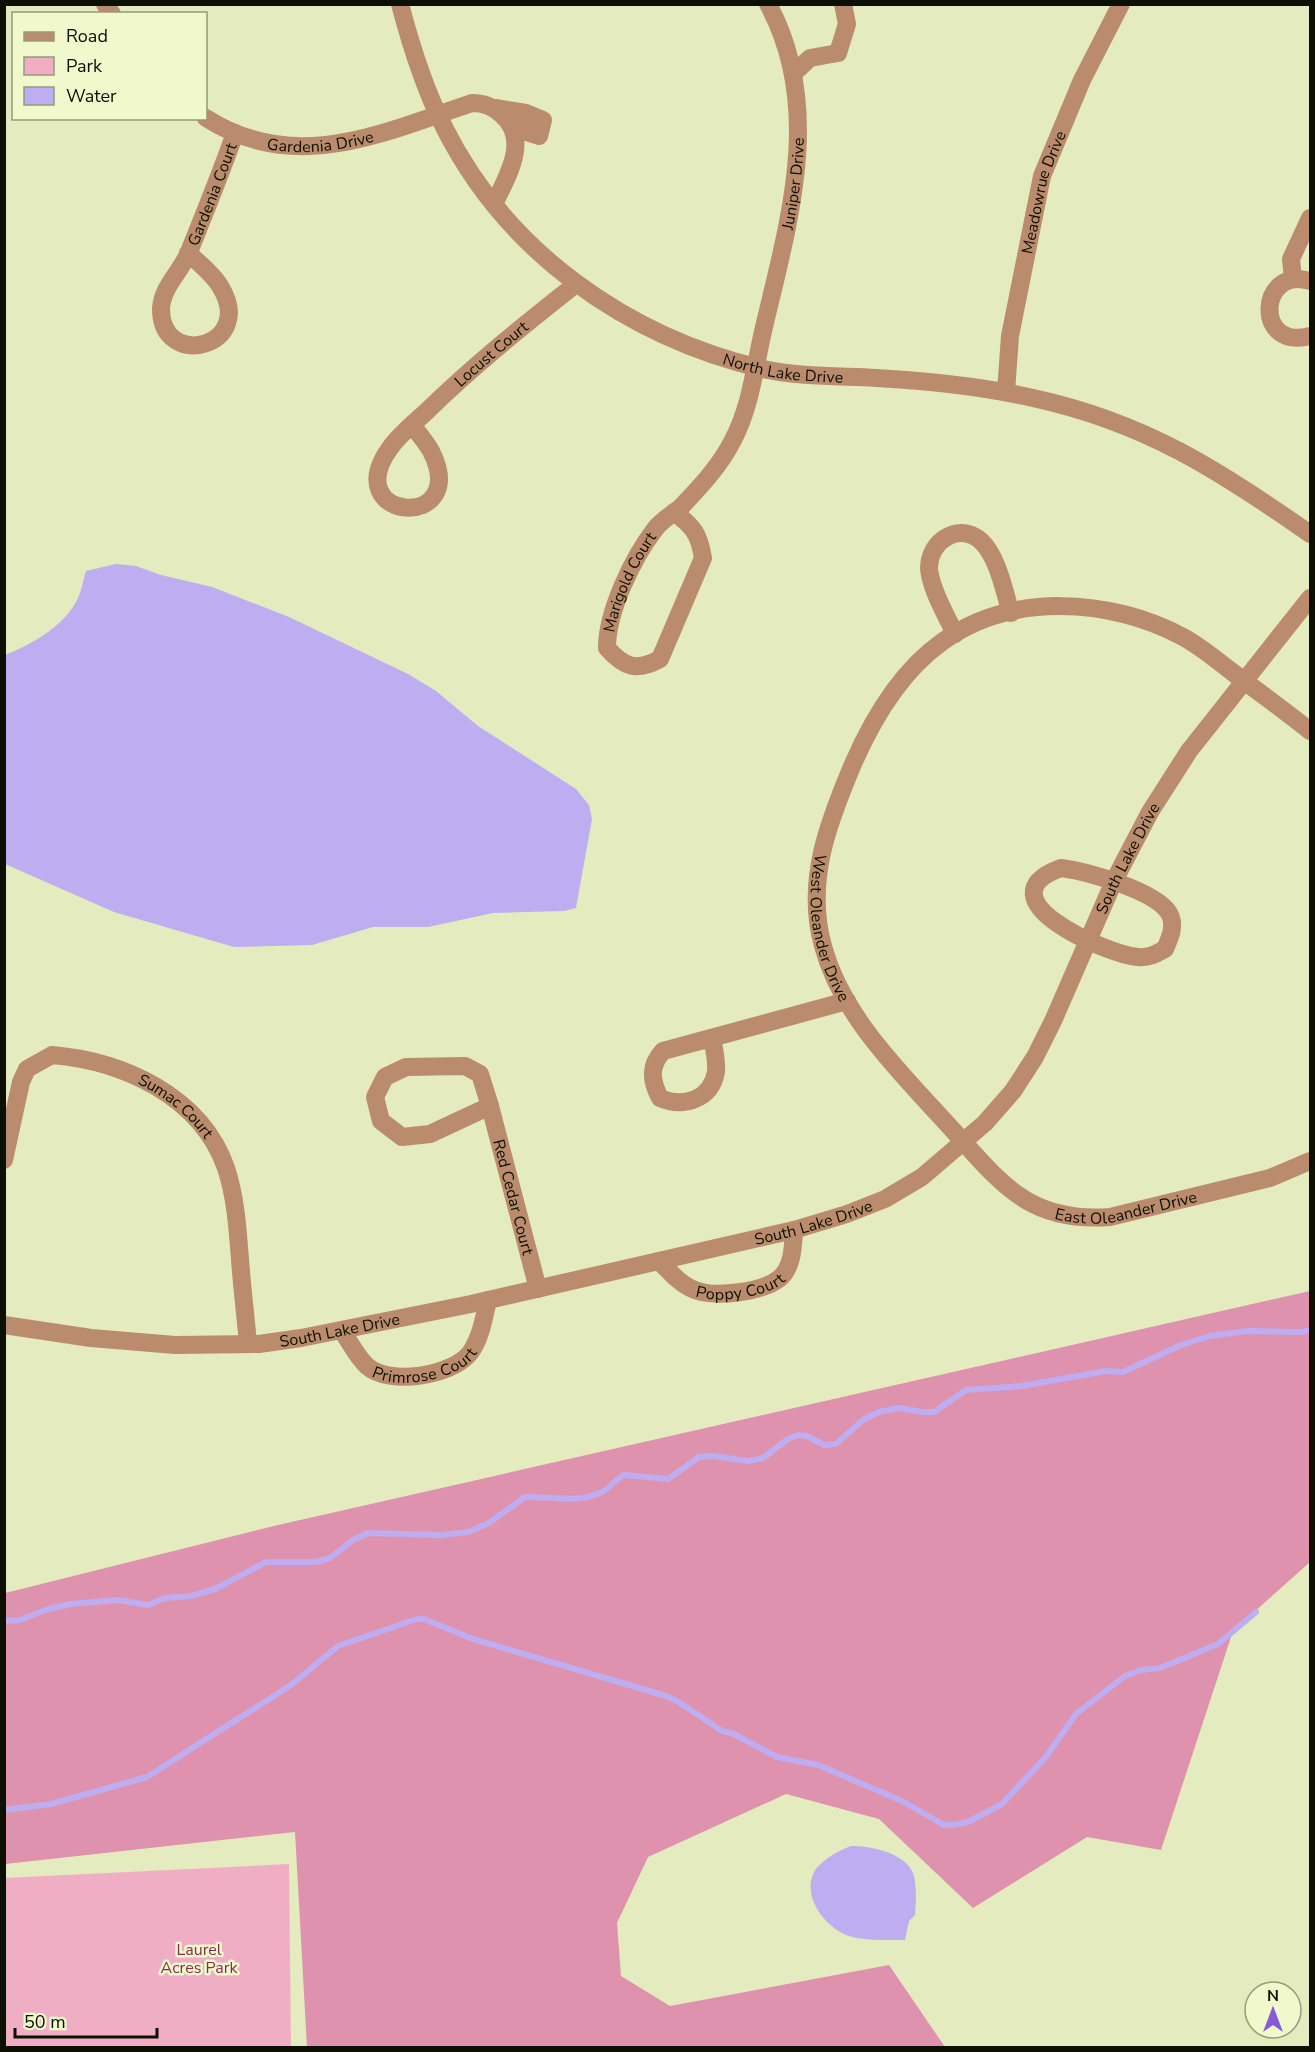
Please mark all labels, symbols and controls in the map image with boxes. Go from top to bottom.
legend [12,12,207,120]
text: Road [66,24,108,48]
text: Park [66,54,103,78]
text: Water [66,84,117,108]
street label: Gardenia Drive [265,126,376,158]
street label: Meadowrue Drive [1017,127,1072,256]
street label: Juniper Drive [777,137,810,233]
street label: Gardenia Court [183,140,243,249]
street label: Locust Court [450,316,534,392]
street label: North Lake Drive [720,349,843,389]
street label: Marigold Court [598,527,662,634]
street label: South Lake Drive [1091,799,1165,918]
street label: West Oleander Drive [804,852,855,1006]
street label: Sumac Court [134,1069,218,1143]
street label: Red Cedar Court [487,1137,539,1258]
street label: East Oleander Drive [1053,1186,1199,1230]
street label: South Lake Drive [752,1195,876,1251]
street label: Poppy Court [694,1268,790,1306]
street label: South Lake Drive [278,1309,402,1353]
street label: Primrose Court [369,1343,483,1389]
park label: Laurel Acres Park [161,1939,238,1979]
north arrow [1243,1980,1303,2040]
text: N [1267,1985,1279,2007]
scale bar [15,2001,158,2039]
text: 50 m [24,2010,66,2034]

